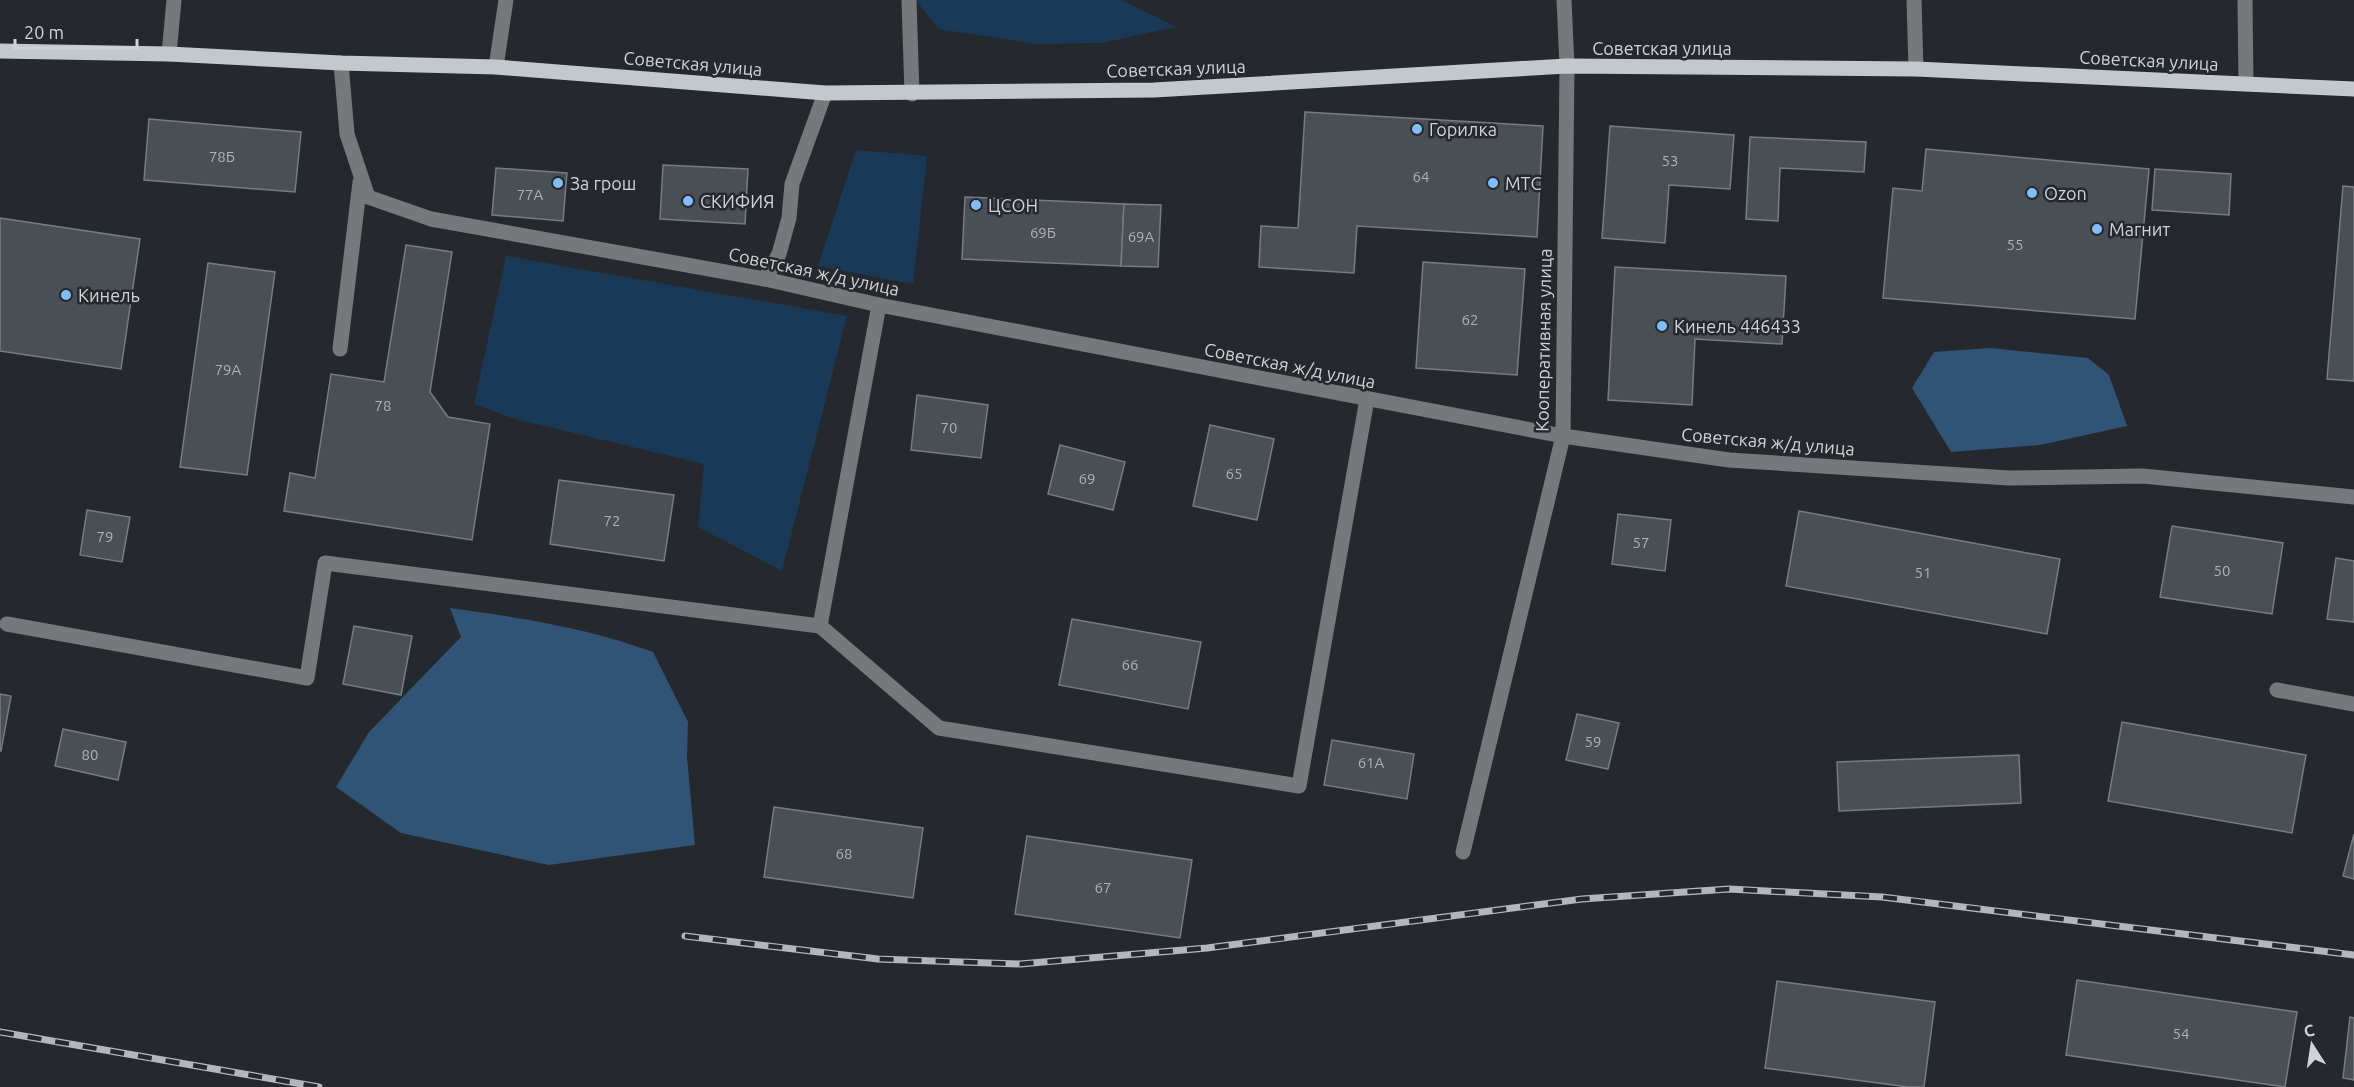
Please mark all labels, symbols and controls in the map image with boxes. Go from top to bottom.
scale bar [15,12,136,50]
text: 20 m [24,22,64,42]
street label: Советская улица [1592,38,1732,58]
street label: Советская улица [2079,46,2219,74]
street label: Советская улица [623,47,763,79]
street label: Советская улица [1106,56,1246,80]
place label: Горилка [1429,119,1497,139]
marker: Горилка [1410,122,1424,136]
house number: 78Б [209,148,235,165]
house number: 53 [1662,152,1678,169]
house number: 64 [1413,168,1429,185]
place label: За грош [570,173,636,193]
place label: МТС [1505,173,1541,193]
marker: За грош [551,176,565,190]
marker: МТС [1486,176,1500,190]
place label: Ozon [2044,183,2087,203]
house number: 77А [517,186,544,203]
marker: Ozon [2025,186,2039,200]
place label: СКИФИЯ [700,191,774,211]
marker: СКИФИЯ [681,194,695,208]
place label: ЦСОН [988,195,1038,215]
marker: ЦСОН [969,198,983,212]
place label: Магнит [2109,219,2170,239]
marker: Магнит [2090,222,2104,236]
house number: 69Б [1030,224,1056,241]
house number: 69А [1128,228,1155,245]
house number: 55 [2007,236,2023,253]
street label: Советская ж/д улица [727,243,901,299]
street label: Кооперативная улица [1531,248,1555,432]
place label: Кинель [78,285,140,305]
marker: Кинель [59,288,73,302]
house number: 62 [1462,311,1478,328]
place label: Кинель 446433 [1674,316,1801,336]
marker: Кинель 446433 [1655,319,1669,333]
street label: Советская ж/д улица [1203,339,1377,391]
house number: 79А [215,361,242,378]
house number: 78 [375,397,391,414]
house number: 70 [941,419,957,436]
street label: Советская ж/д улица [1680,423,1856,459]
house number: 65 [1226,465,1242,482]
house number: 69 [1079,470,1095,487]
house number: 72 [604,512,620,529]
house number: 79 [97,528,113,545]
house number: 57 [1633,534,1649,551]
house number: 50 [2214,562,2230,579]
house number: 51 [1915,564,1931,581]
house number: 66 [1122,656,1138,673]
house number: 59 [1585,733,1601,750]
house number: 80 [82,746,98,763]
house number: 61А [1358,754,1385,771]
house number: 68 [836,845,852,862]
house number: 67 [1095,879,1111,896]
north arrow [2282,1015,2342,1075]
text: С [2302,1020,2316,1040]
house number: 54 [2173,1025,2189,1042]

